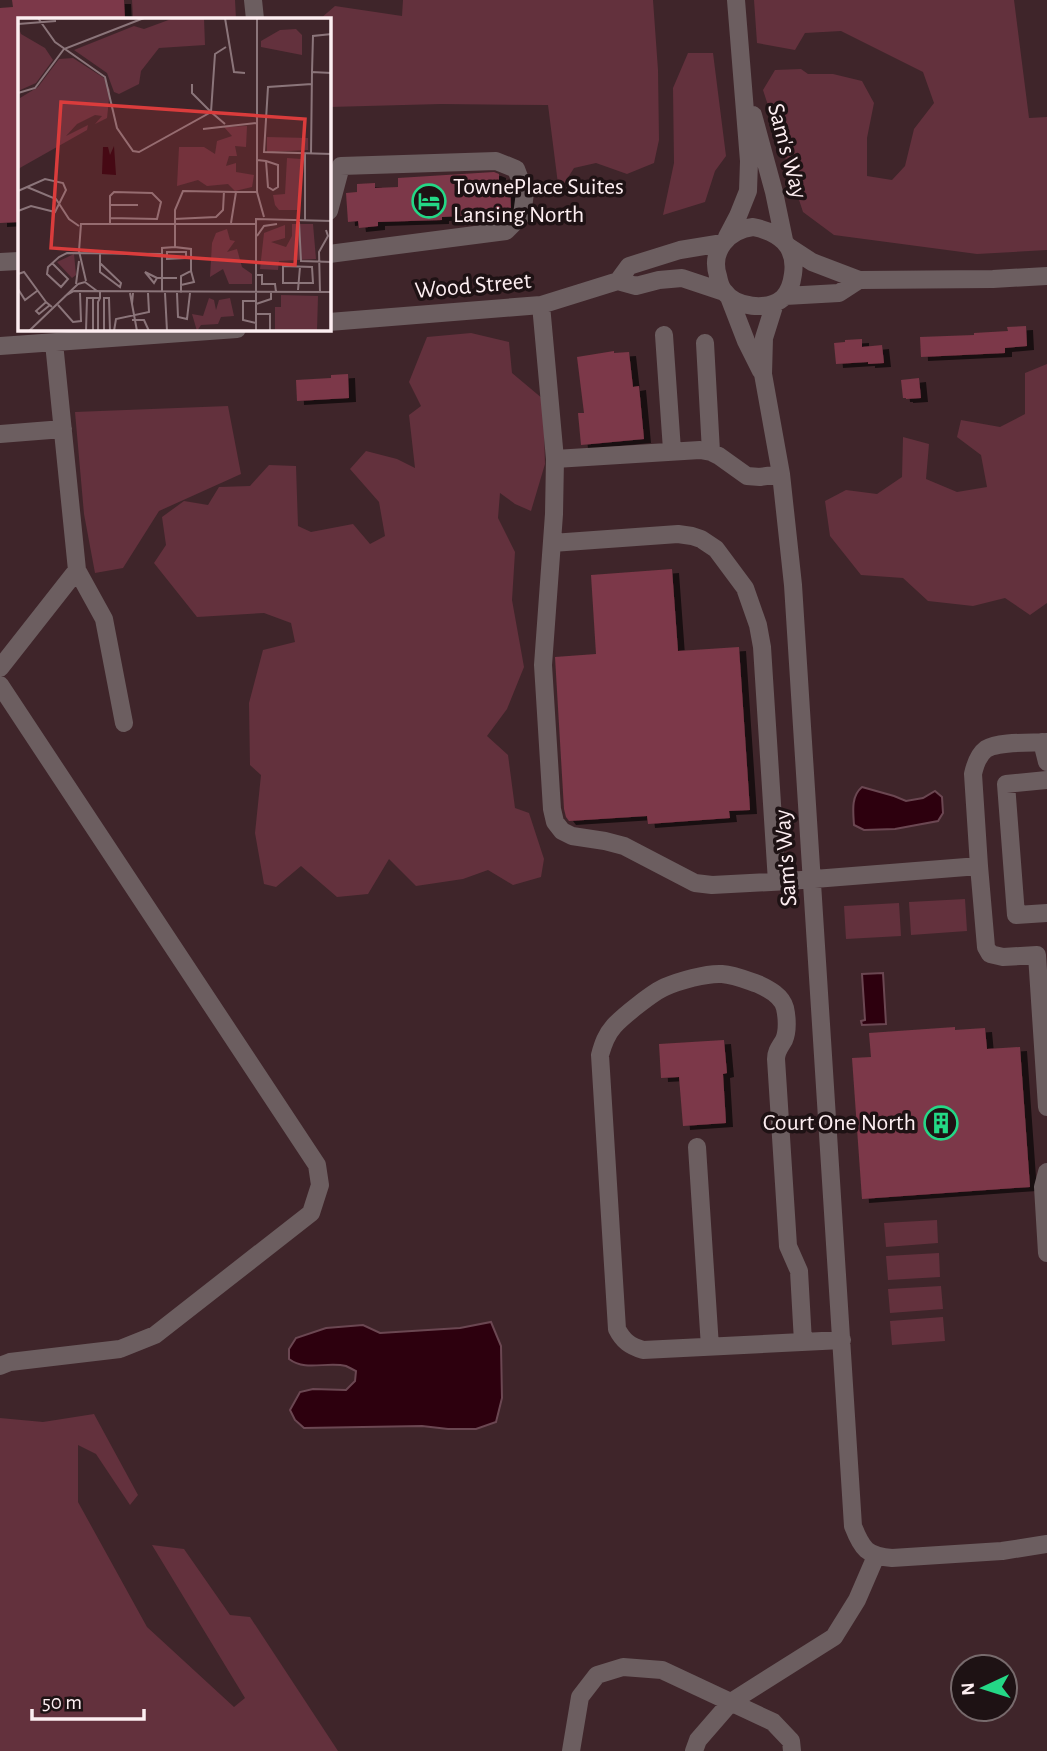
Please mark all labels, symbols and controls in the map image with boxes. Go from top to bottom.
inset map [18,18,331,331]
street label: Sam's Way [763,101,811,201]
place label: TownePlace Suites Lansing North [453,175,624,227]
hotel icon: TownePlace Suites Lansing North [410,182,448,220]
street label: Wood Street [414,269,533,303]
street label: Sam's Way [771,809,801,907]
building icon: Court One North [922,1104,960,1142]
place label: Court One North [763,1111,916,1135]
north arrow [949,1653,1019,1723]
scale bar [32,1678,144,1722]
text: N [959,1682,978,1696]
text: 50 m [42,1692,82,1713]

